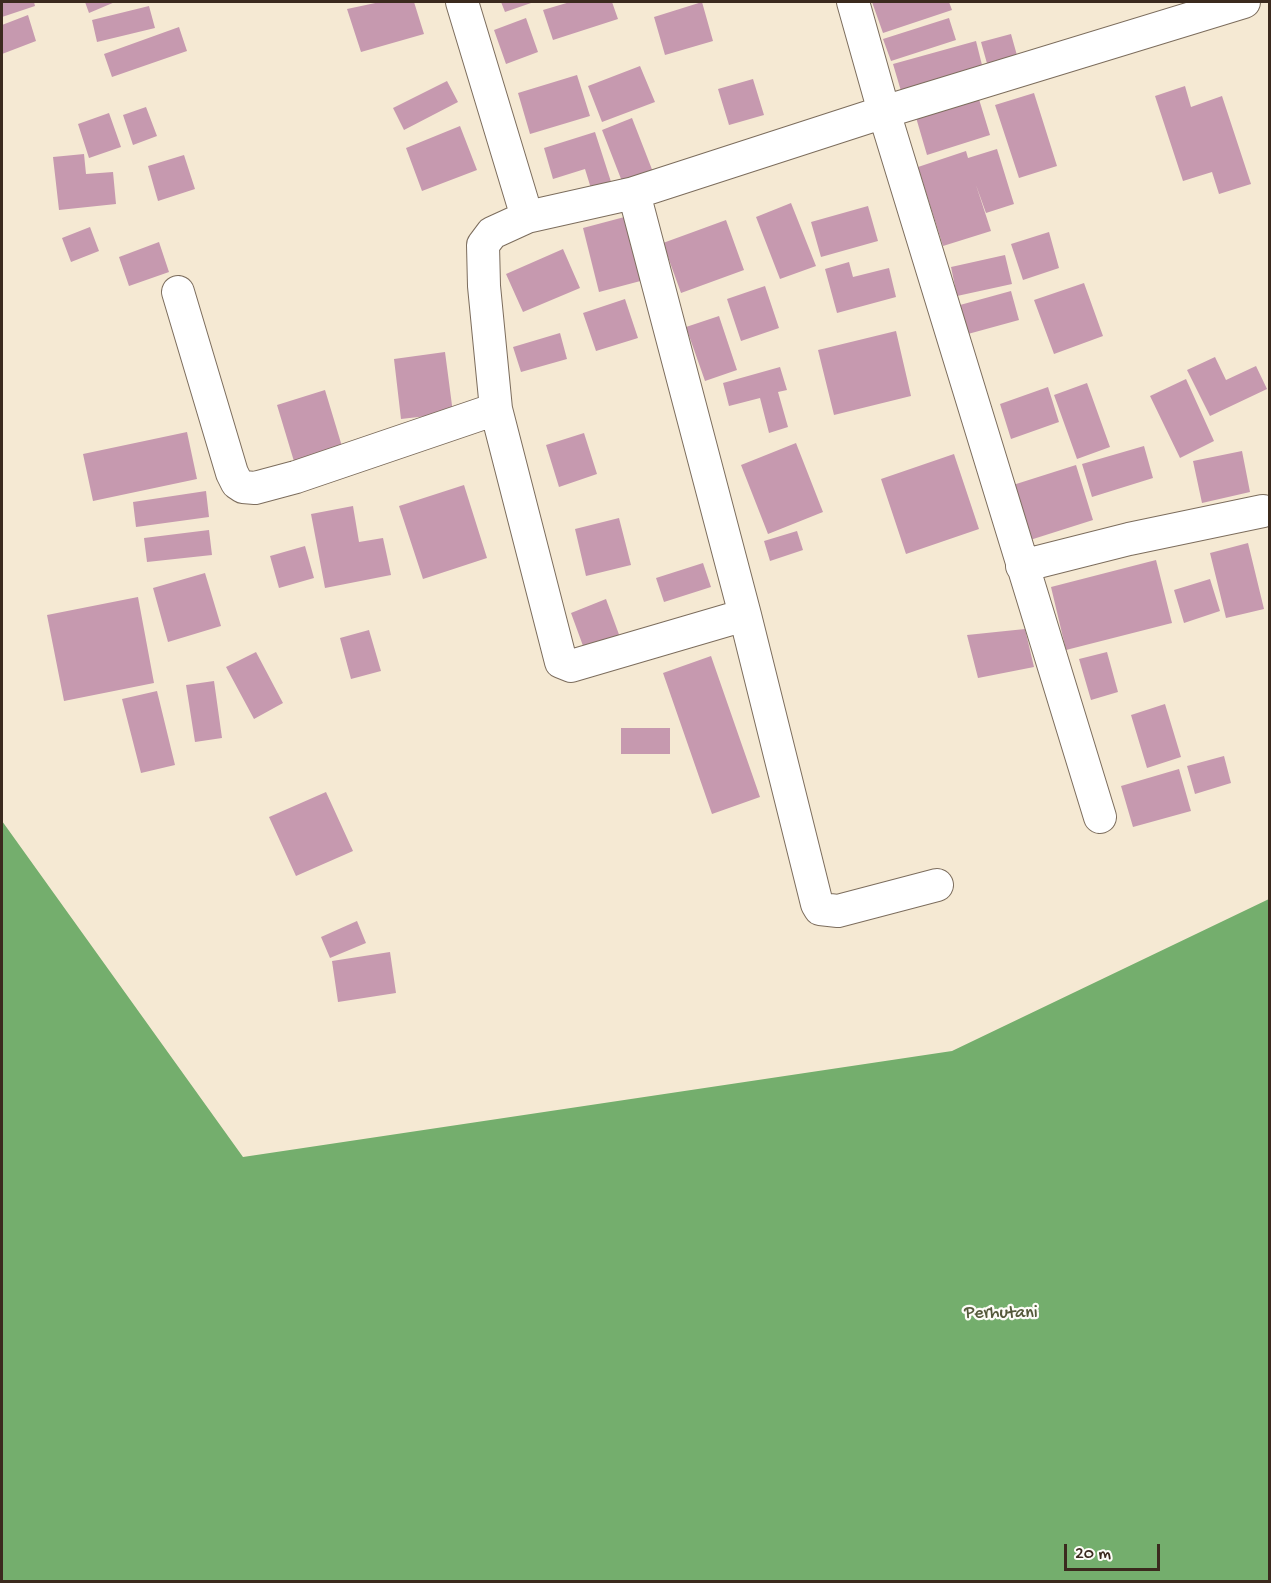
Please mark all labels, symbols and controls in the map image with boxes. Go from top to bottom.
park label: Perhutani [964,1303,1038,1325]
scale bar [1067,1532,1163,1570]
text: 20 m [1075,1544,1111,1565]

